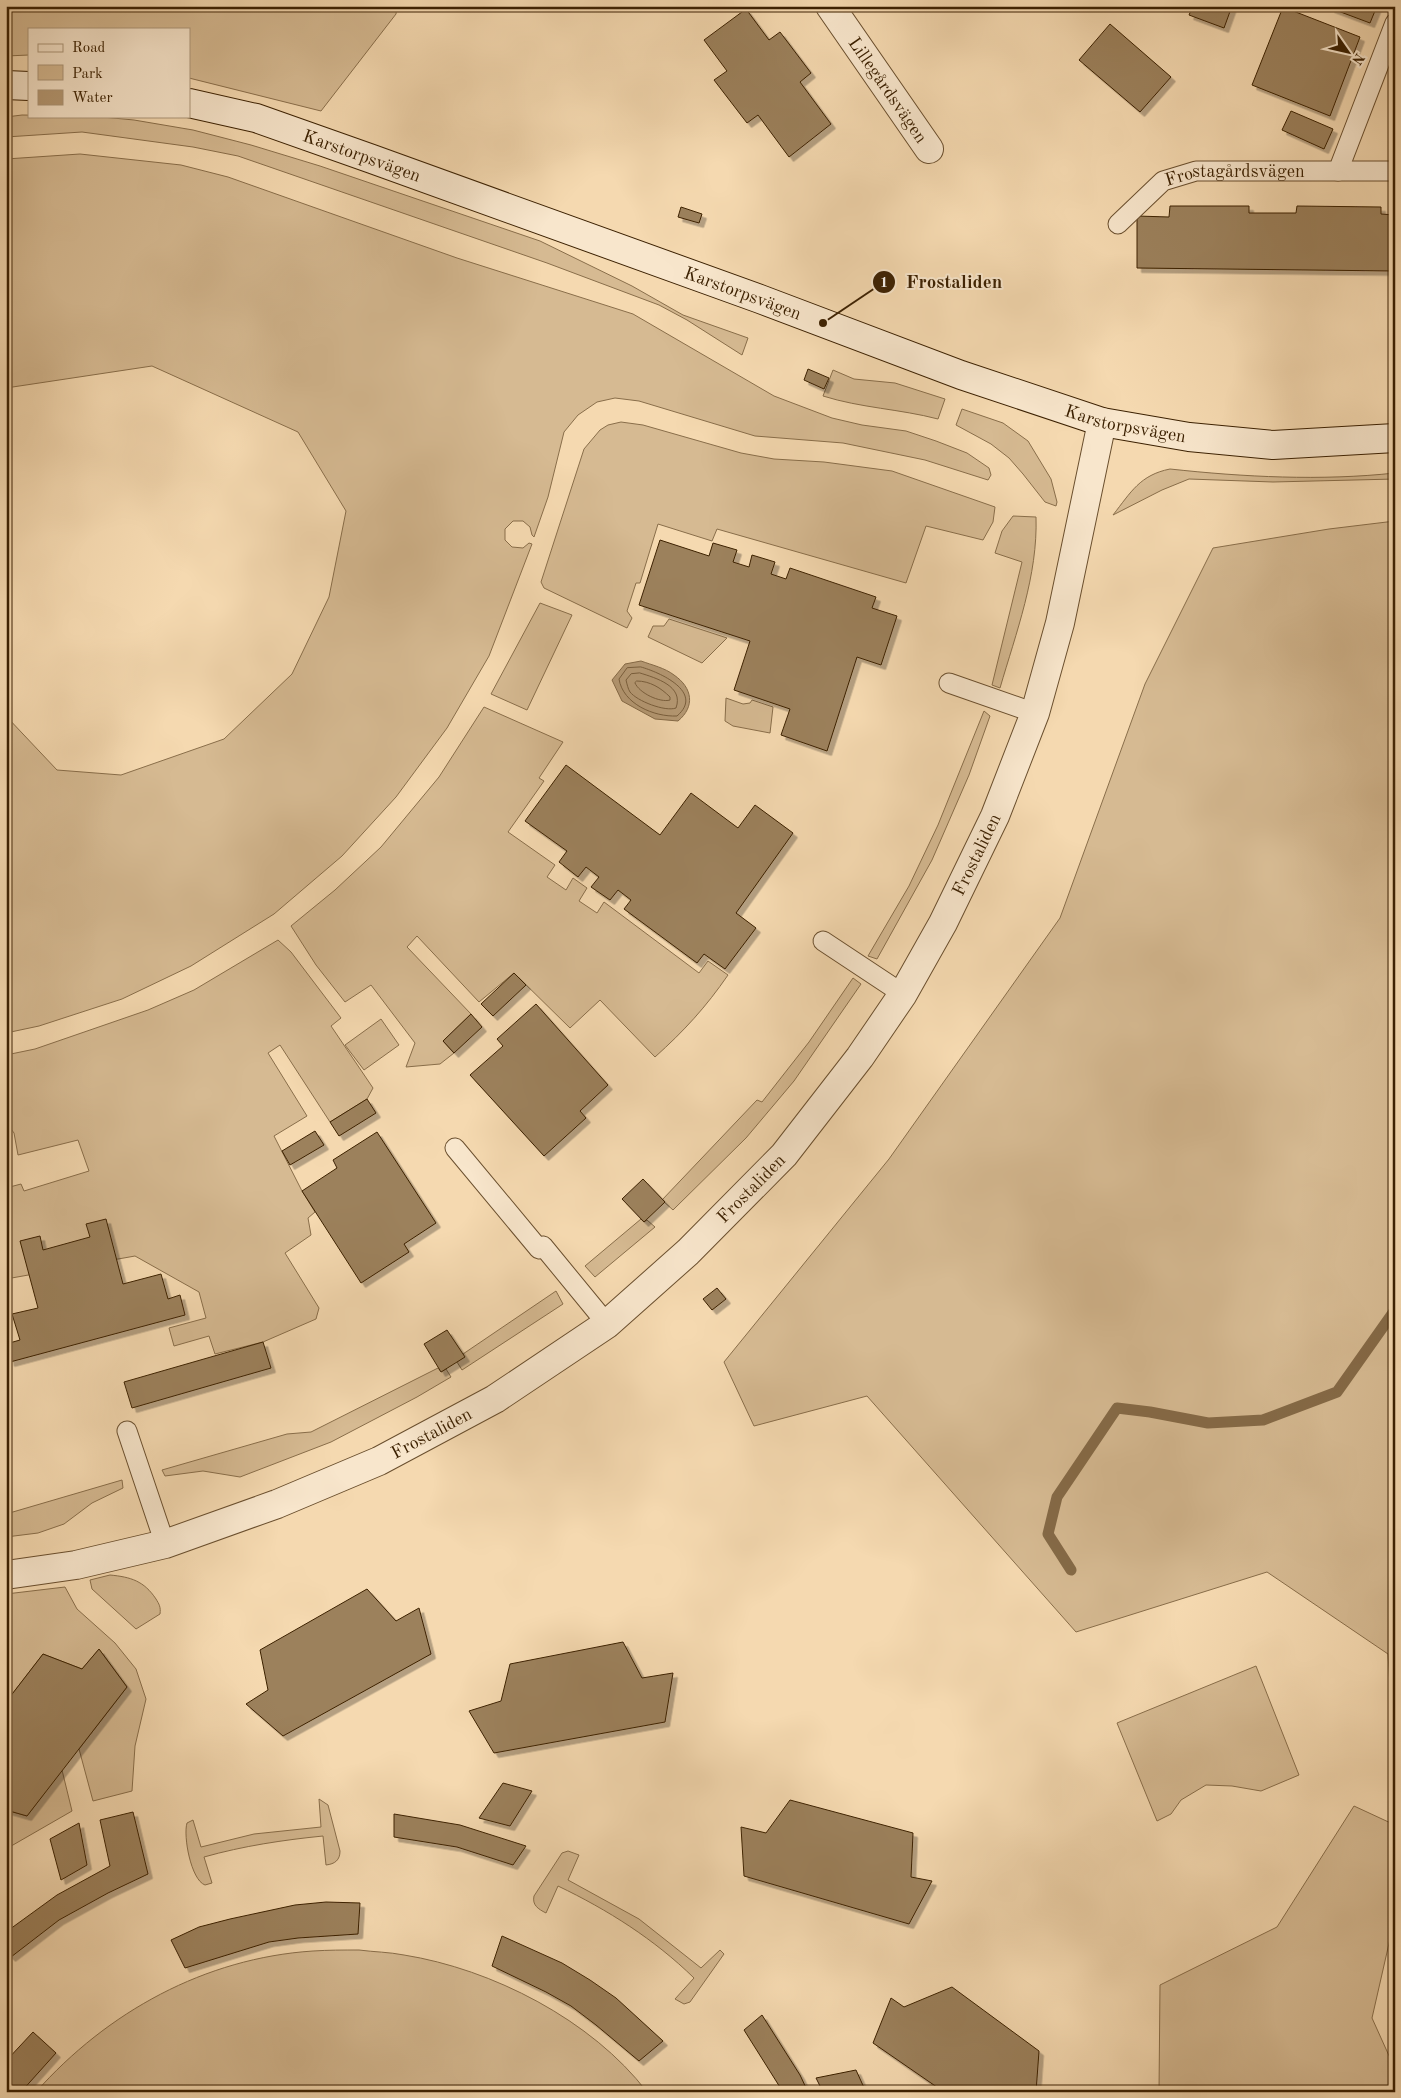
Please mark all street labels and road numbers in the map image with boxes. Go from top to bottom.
street label: Lillegårdsvägen [844,34,930,147]
street label: Karstorpsvägen [300,127,423,186]
street label: Frostagårdsvägen [1163,163,1305,190]
street label: Karstorpsvägen [681,264,804,324]
street label: Karstorpsvägen [1062,402,1188,446]
street label: Frostaliden [950,811,1005,899]
street label: Frostaliden [714,1151,789,1227]
street label: Frostaliden [388,1405,475,1463]

